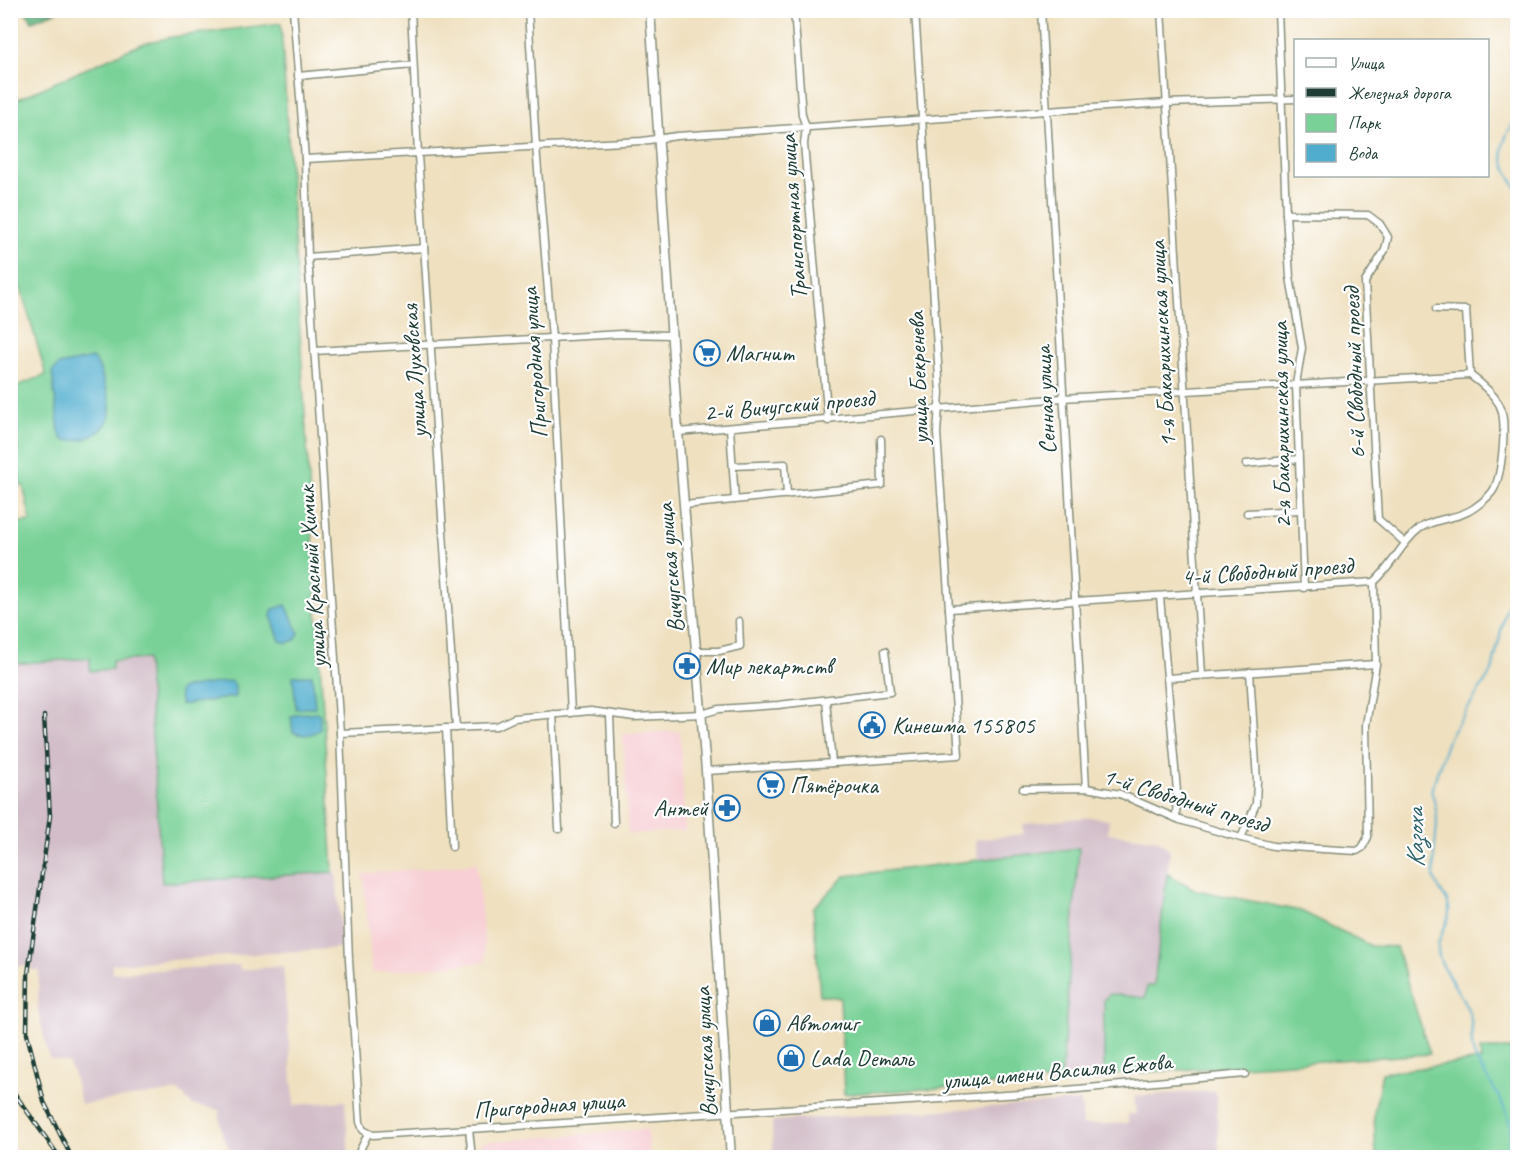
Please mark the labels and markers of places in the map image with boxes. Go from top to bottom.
supermarket icon: Магнит [692,338,722,368]
place label: Магнит [726,338,795,368]
pharmacy icon: Мир лекартств [672,651,702,681]
place label: Мир лекартств [706,651,836,681]
public building icon: Кинешма 155805 [857,710,887,740]
place label: Кинешма 155805 [892,710,1036,740]
supermarket icon: Пятёрочка [756,770,786,800]
place label: Пятёрочка [790,770,879,800]
place label: Антей [654,793,710,823]
pharmacy icon: Антей [712,793,742,823]
shop icon: Автомиг [752,1008,782,1038]
place label: Автомиг [786,1008,862,1038]
shop icon: Lada Dеталь [776,1043,806,1073]
place label: Lada Dеталь [810,1043,915,1073]

